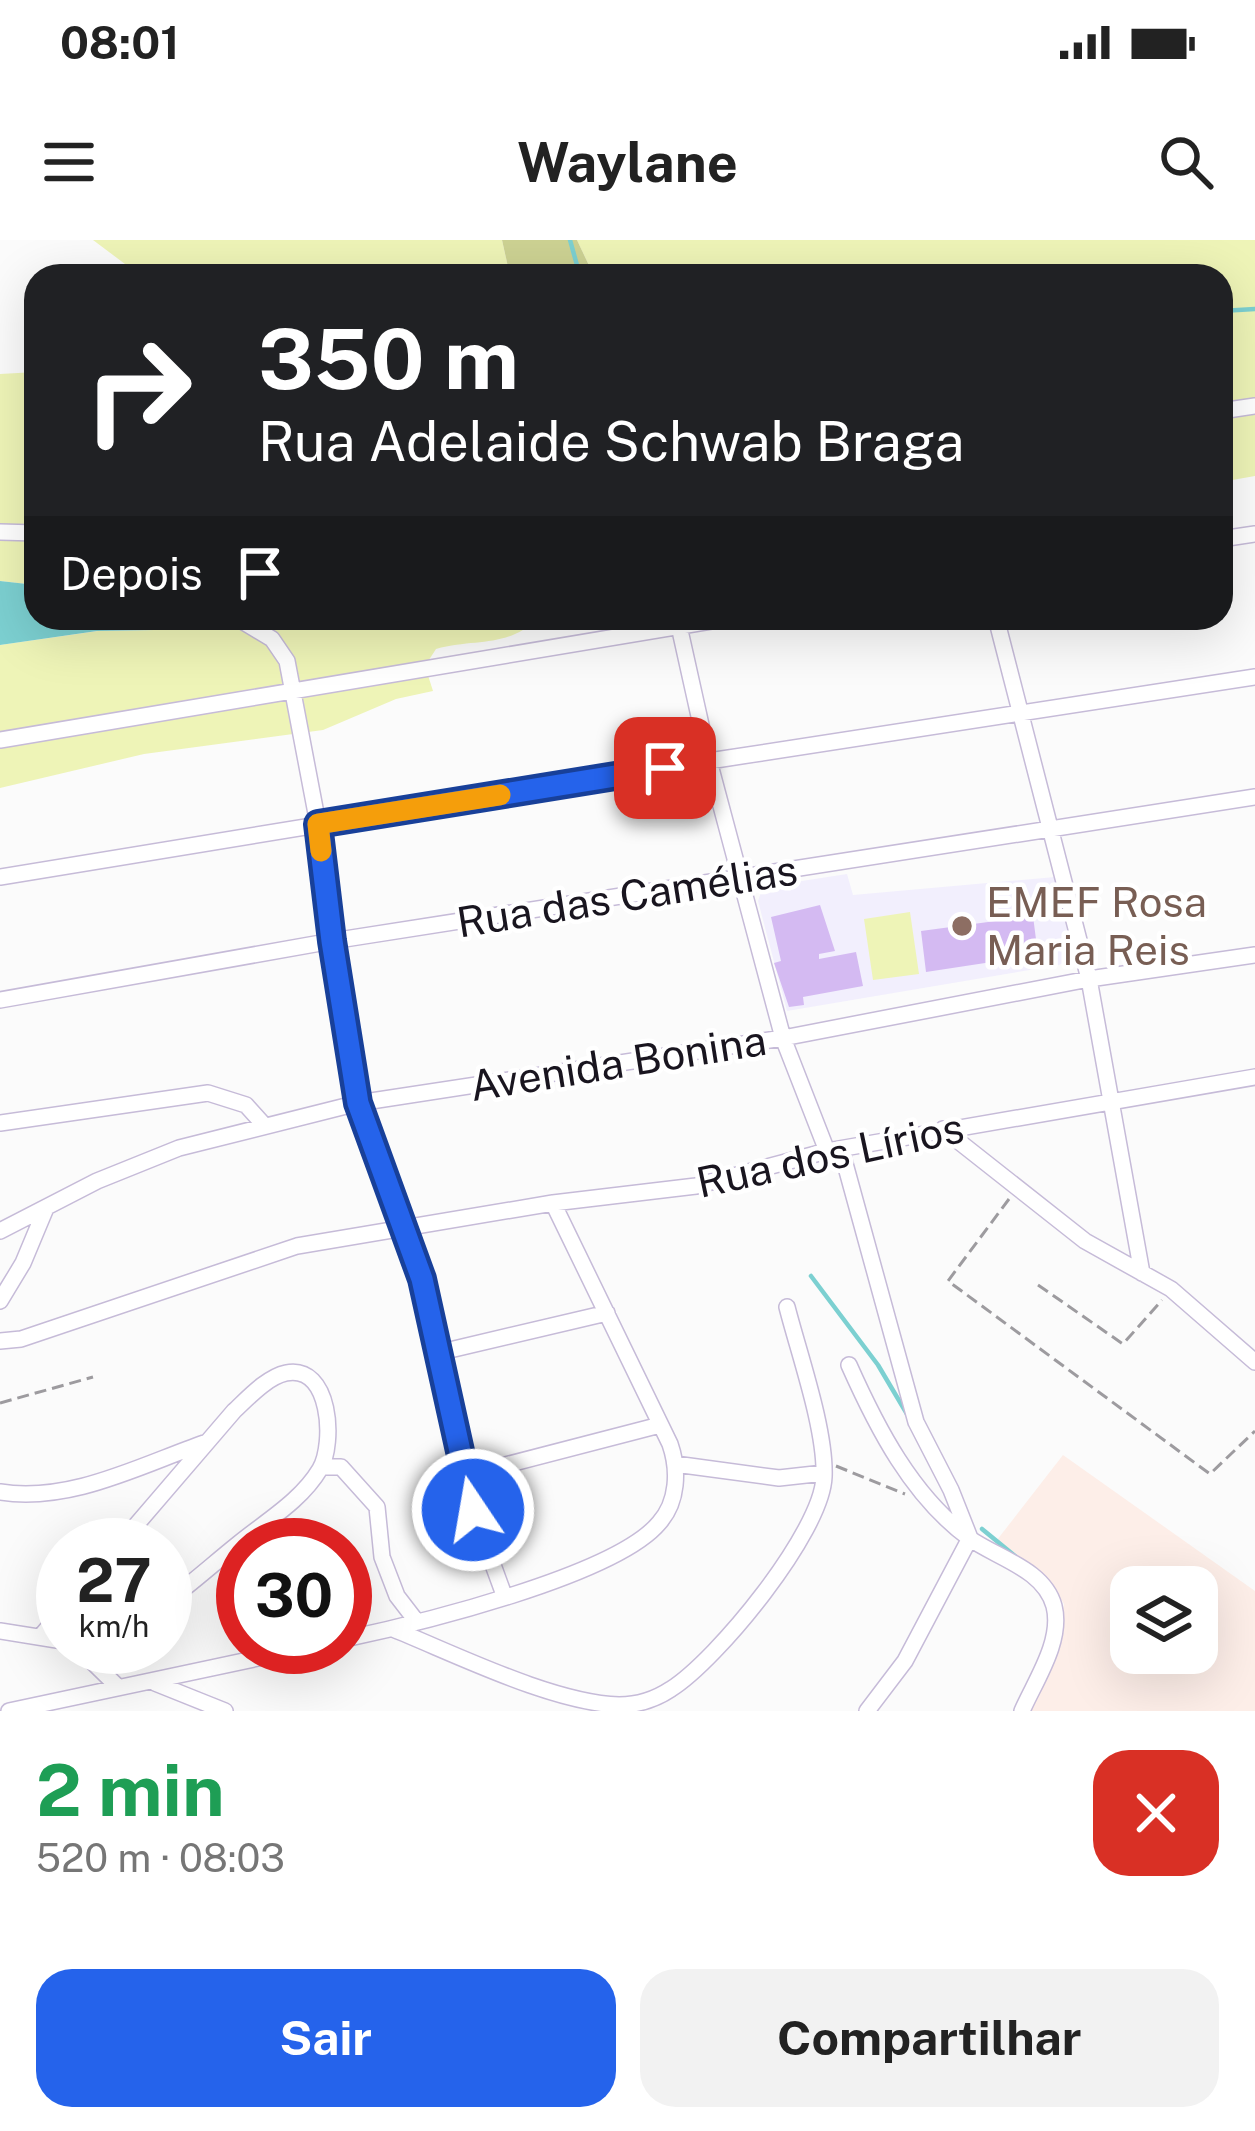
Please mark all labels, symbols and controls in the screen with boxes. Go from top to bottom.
text: 08:01 [60,16,179,69]
icon: menu [36,129,102,195]
icon: search [1153,129,1219,195]
text: Waylane [517,131,738,194]
text: 350 m [258,309,519,408]
icon: right [60,312,216,468]
text: Rua Adelaide Schwab Braga [258,410,964,473]
icon: arrive [227,540,293,606]
text: Depois [60,547,203,600]
pin [614,717,716,819]
icon: arrive [632,735,698,801]
street label: Rua das Camélias [453,844,801,947]
place label: EMEF Rosa Maria Reis [986,877,1207,974]
marker: EMEF Rosa Maria Reis [949,913,975,939]
street label: Avenida Bonina [466,1015,770,1110]
street label: Rua dos Lírios [692,1102,968,1207]
position arrow [410,1447,536,1573]
speed limit sign: 30 [216,1518,372,1674]
text: 27 [76,1545,152,1616]
map controls [1110,1566,1218,1674]
button: layers [1110,1566,1218,1674]
text: km/h [79,1608,149,1644]
text: 2 min [36,1748,225,1832]
button: close [1093,1750,1219,1876]
text: 520 m · 08:03 [36,1835,285,1881]
button: Sair [36,1969,616,2107]
button: Compartilhar [640,1969,1219,2107]

